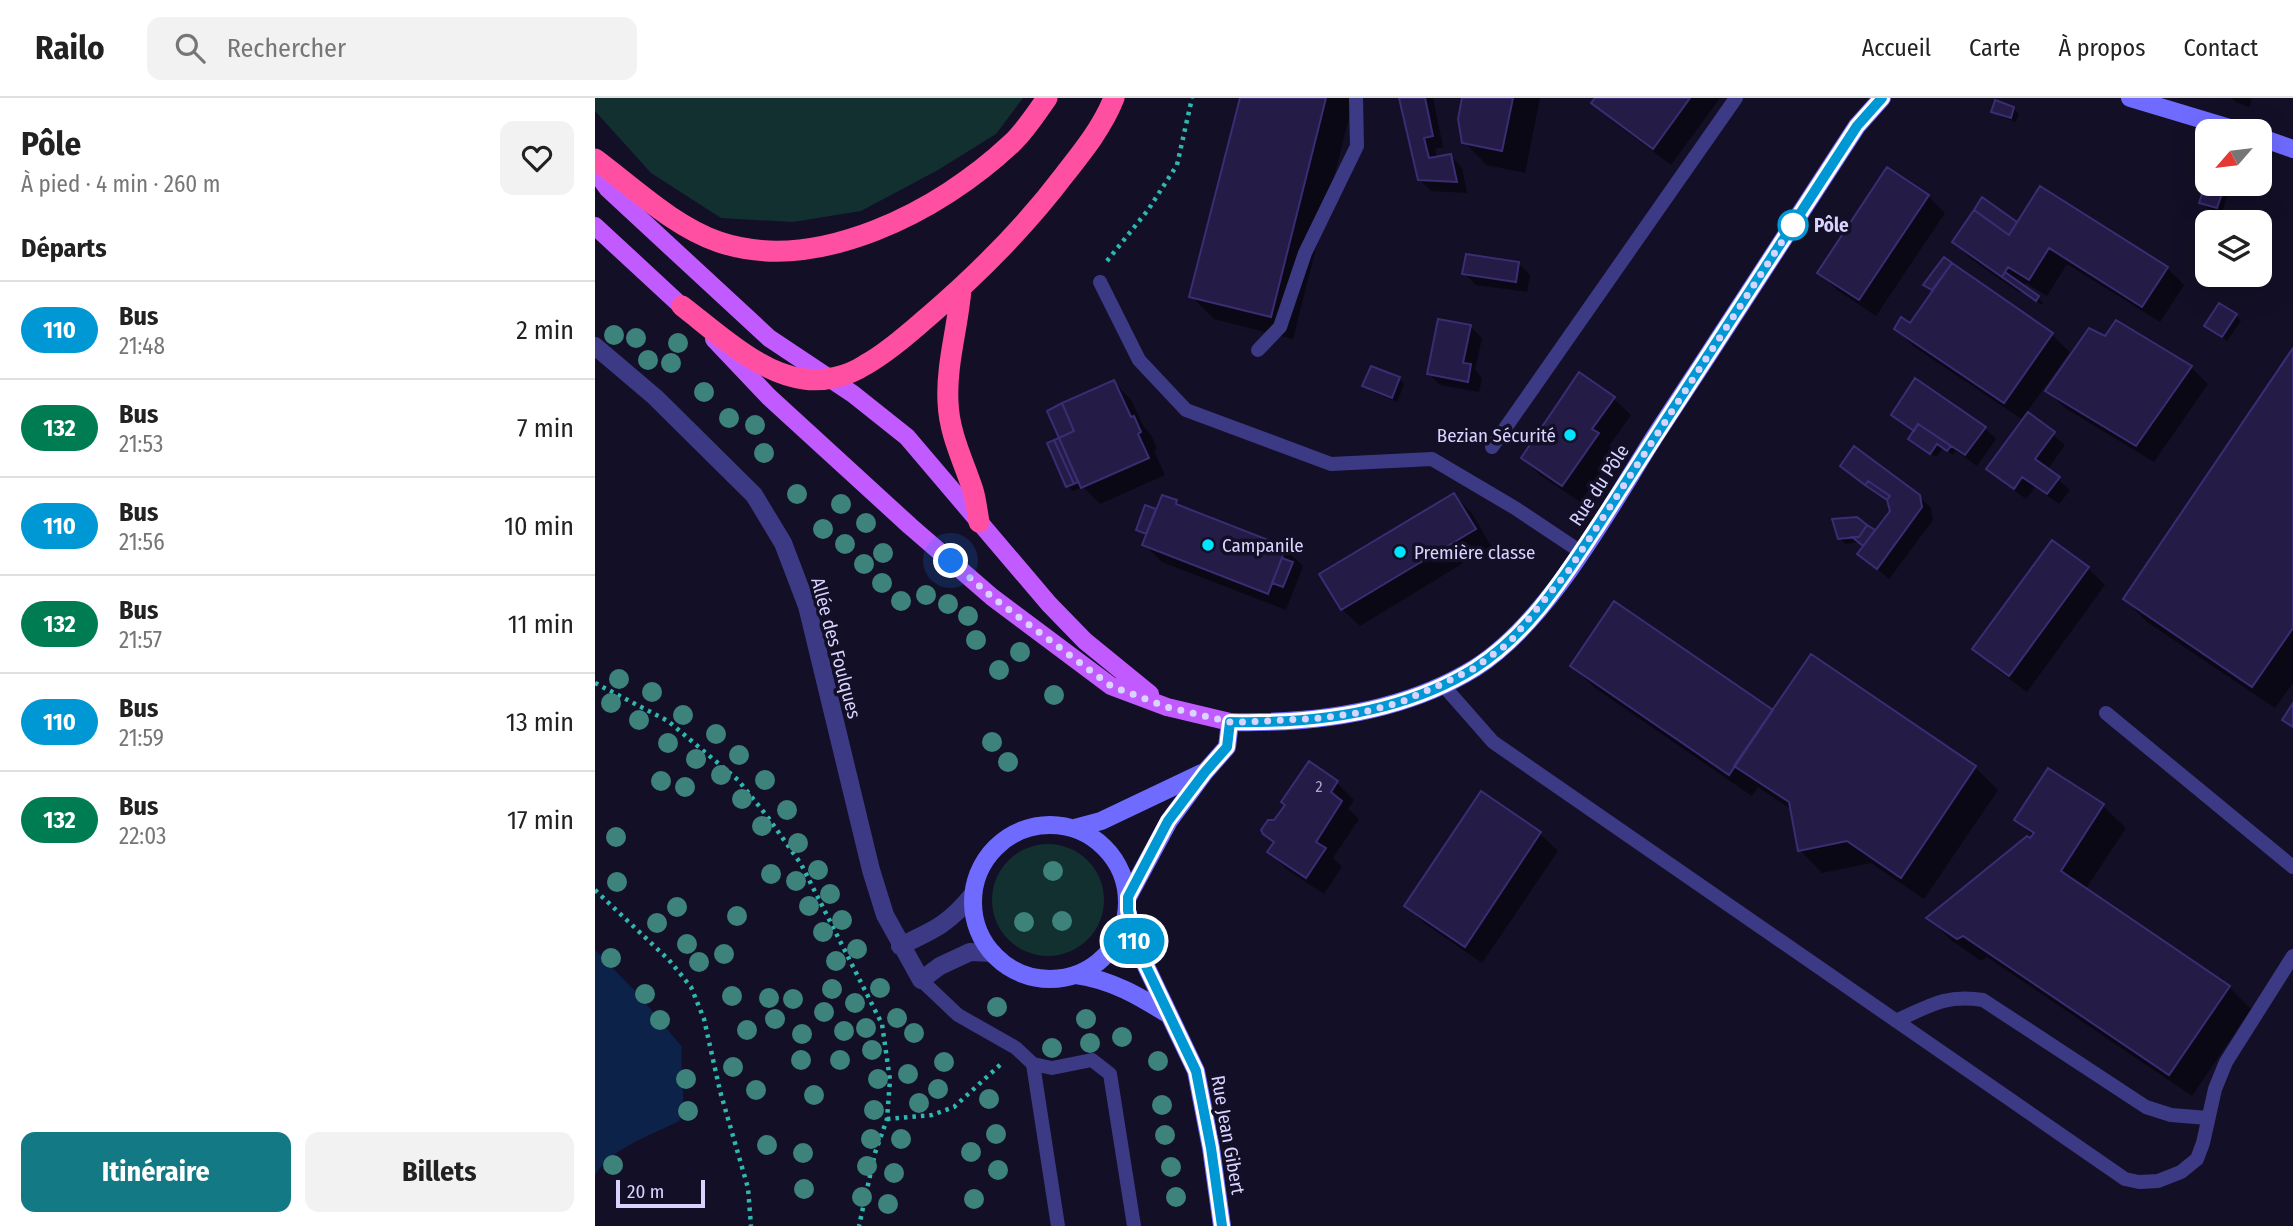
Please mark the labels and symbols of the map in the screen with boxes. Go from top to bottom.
north arrow [2195,119,2271,196]
marker: Pôle [1778,210,1808,240]
place label: Pôle [1814,214,1849,237]
place label: Bezian Sécurité [1437,424,1556,447]
marker: Bezian Sécurité [1562,427,1578,443]
street label: Rue du Pôle [1564,440,1634,530]
place label: Campanile [1222,534,1304,557]
marker: Campanile [1200,537,1216,553]
place label: Première classe [1414,541,1535,564]
your location [933,543,968,578]
marker: Première classe [1392,544,1408,560]
street label: Allée des Foulques [806,575,866,721]
house number: 2 [1315,777,1323,796]
line badge: 110 [1094,918,1174,964]
street label: Rue Jean Gibert [1206,1074,1250,1197]
scale bar [616,1177,705,1209]

